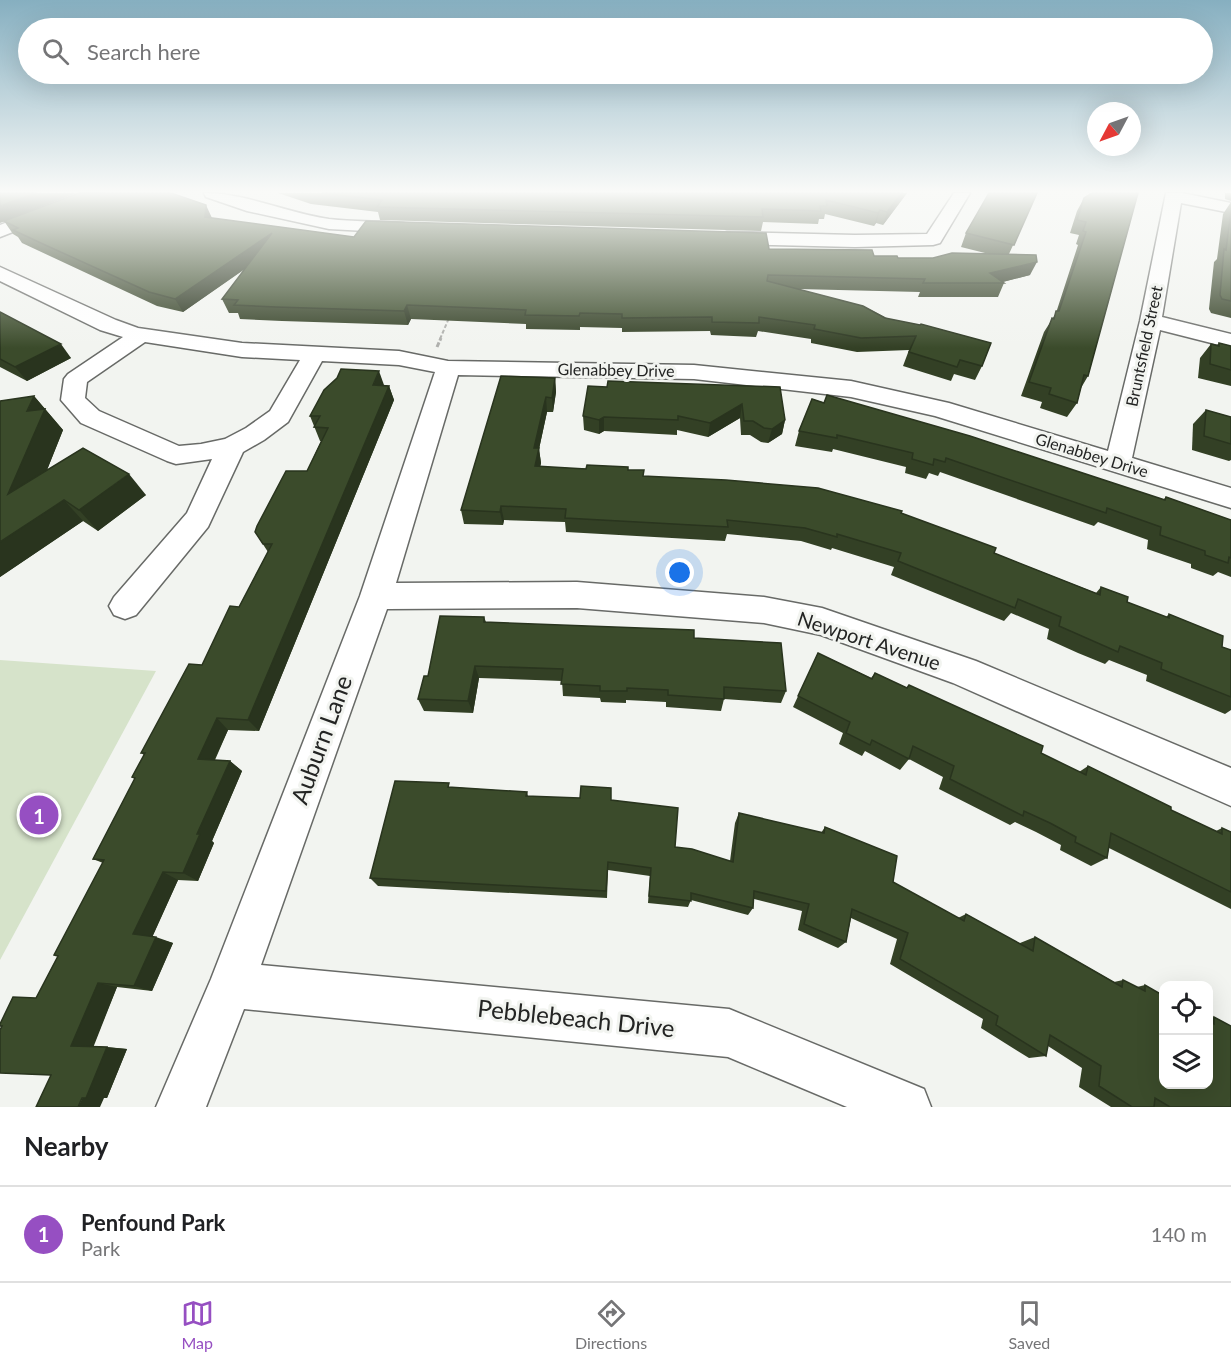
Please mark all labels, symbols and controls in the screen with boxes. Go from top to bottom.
search box [18,18,1213,84]
icon: search [39,35,72,68]
text: Search here [87,38,200,65]
north arrow [1087,102,1141,156]
street label: Bruntsfield Street [1121,284,1166,408]
street label: Glenabbey Drive [557,359,675,380]
street label: Glenabbey Drive [1033,428,1151,481]
your location [665,558,694,587]
street label: Newport Avenue [795,606,944,674]
street label: Auburn Lane [284,671,357,808]
pin: 1 [20,792,58,838]
map controls [1159,981,1213,1089]
button: locate [1159,981,1213,1035]
street label: Pebblebeach Drive [476,993,676,1042]
button: layers [1159,1035,1213,1089]
text: Nearby [24,1130,109,1162]
text: Penfound Park [81,1209,225,1236]
text: 1 [38,1222,49,1246]
text: 140 m [1151,1222,1207,1246]
text: Park [81,1236,120,1260]
tab: Map [181,1297,214,1352]
tab: Directions [575,1297,647,1352]
tab: Saved [1009,1297,1050,1352]

